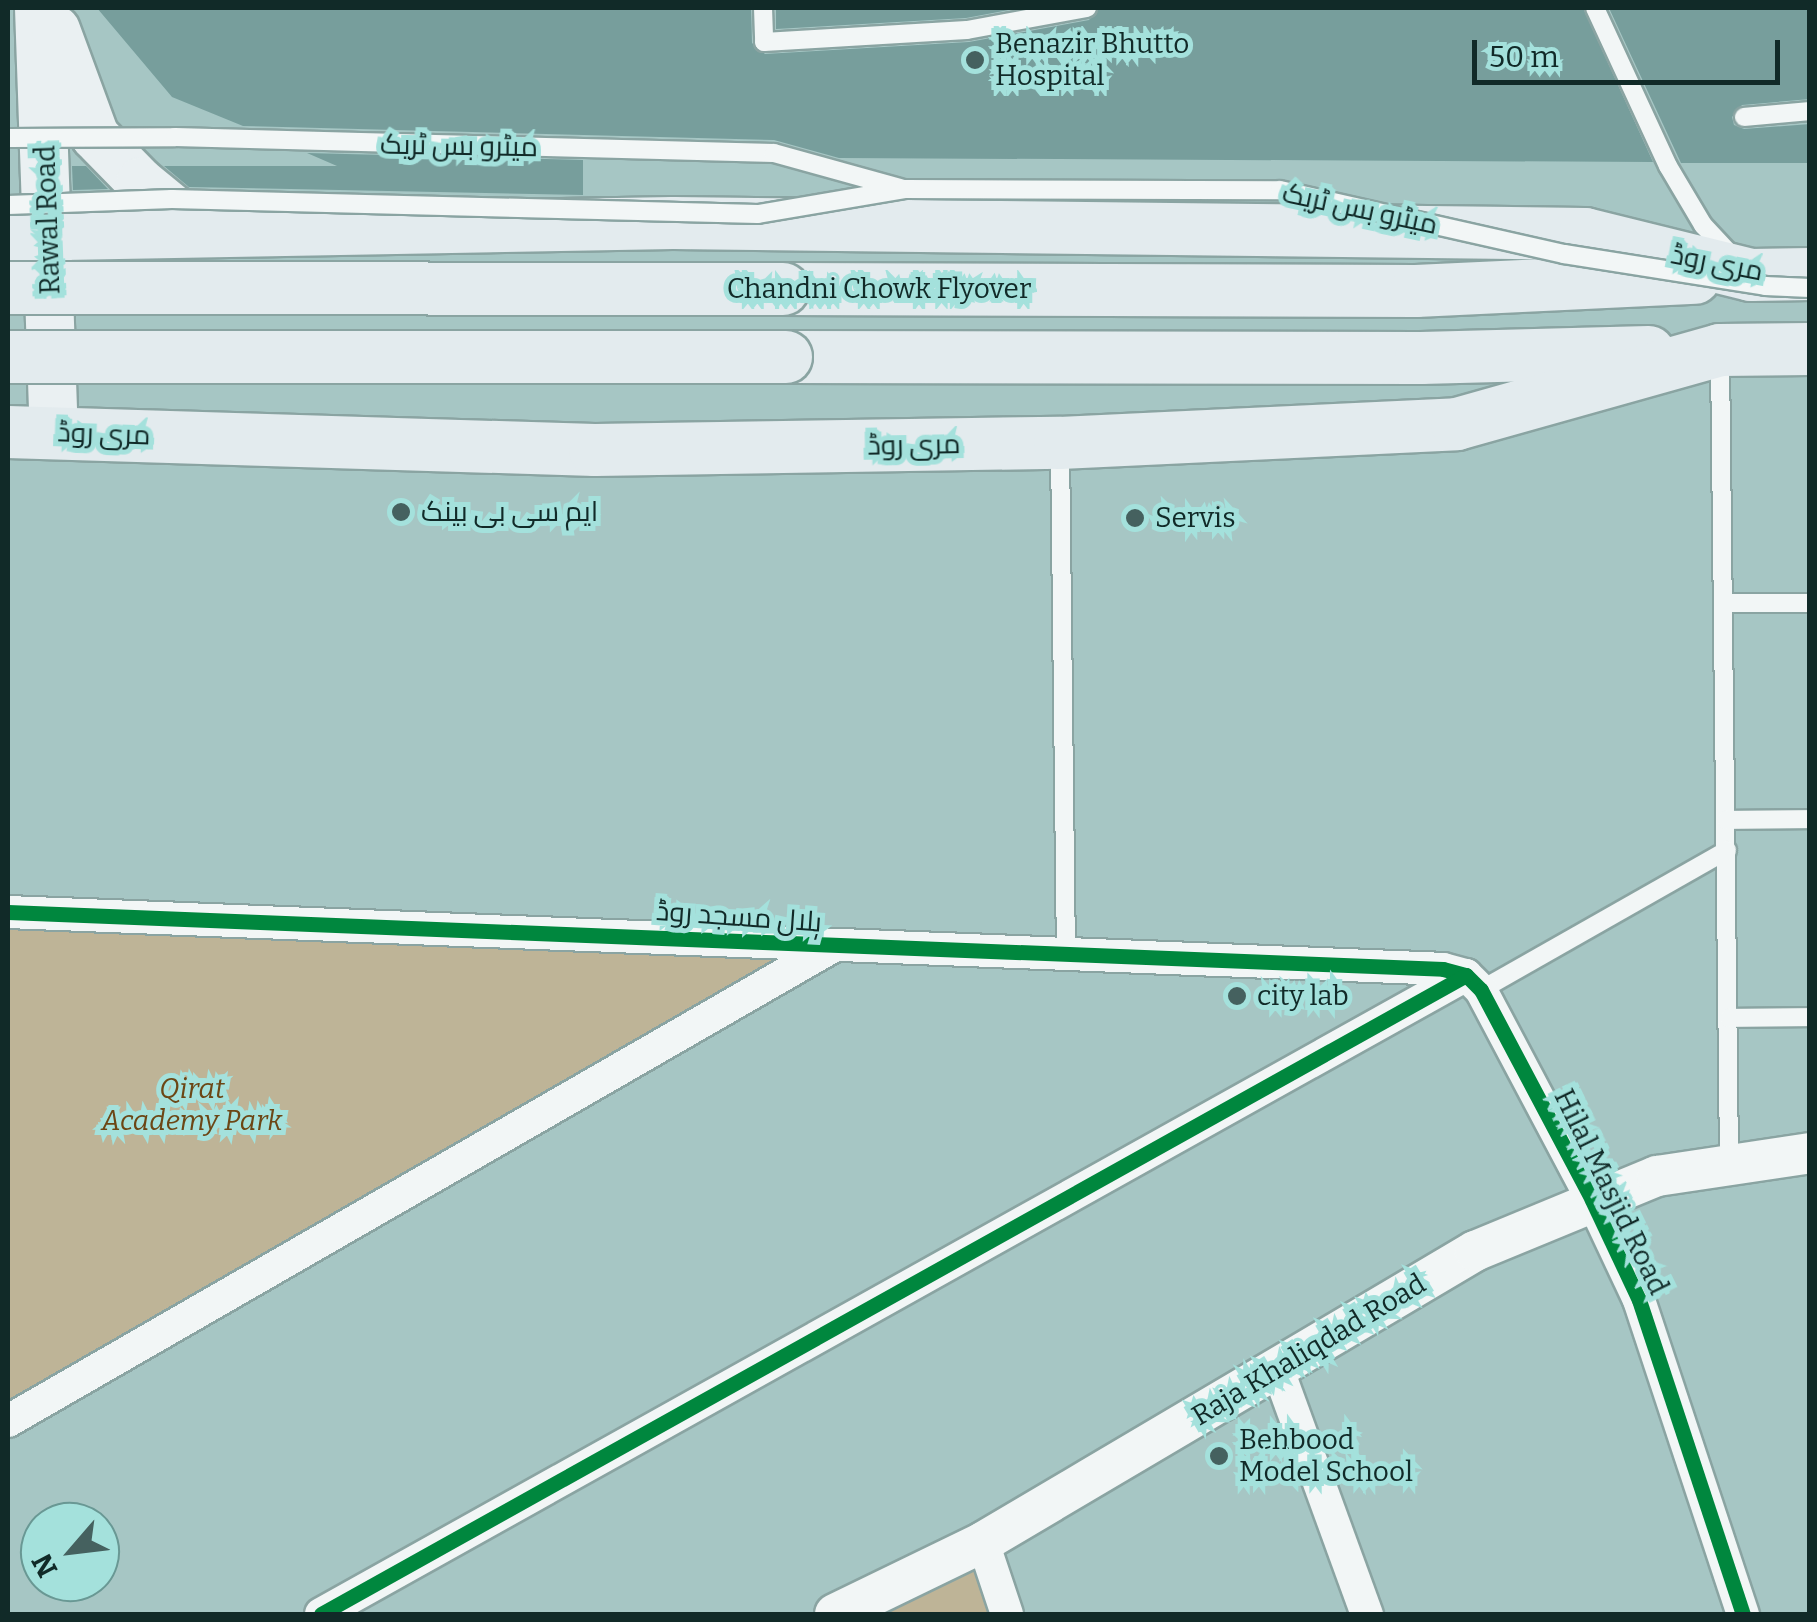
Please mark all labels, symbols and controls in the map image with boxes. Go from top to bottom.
scale bar [1477,20,1784,82]
place label: Benazir Bhutto Hospital [995,27,1189,93]
text: 50 m [1489,39,1559,75]
marker: Benazir Bhutto Hospital [964,49,986,71]
street label: میٹرو بس ٹریک [380,128,538,164]
street label: Rawal Road [29,145,67,295]
street label: میٹرو بس ٹریک [1279,176,1441,242]
street label: مری روڈ [1668,238,1766,288]
street label: Chandni Chowk Flyover [727,272,1031,306]
street label: مری روڈ [57,416,151,452]
street label: مری روڈ [867,427,961,463]
place label: ایم سی بی بینک [421,495,598,529]
marker: ایم سی بی بینک [390,501,412,523]
place label: Servis [1155,501,1236,535]
marker: Servis [1124,507,1146,529]
street label: ہلال مسجد روڈ [655,894,823,940]
place label: city lab [1257,979,1349,1013]
marker: city lab [1226,985,1248,1007]
park label: Qirat Academy Park [102,1072,282,1138]
street label: Hilal Masjid Road [1547,1084,1675,1300]
street label: Raja Khaliqdad Road [1186,1267,1432,1433]
place label: Behbood Model School [1239,1423,1413,1489]
marker: Behbood Model School [1208,1445,1230,1467]
north arrow [20,1502,120,1602]
text: N [25,1548,64,1583]

